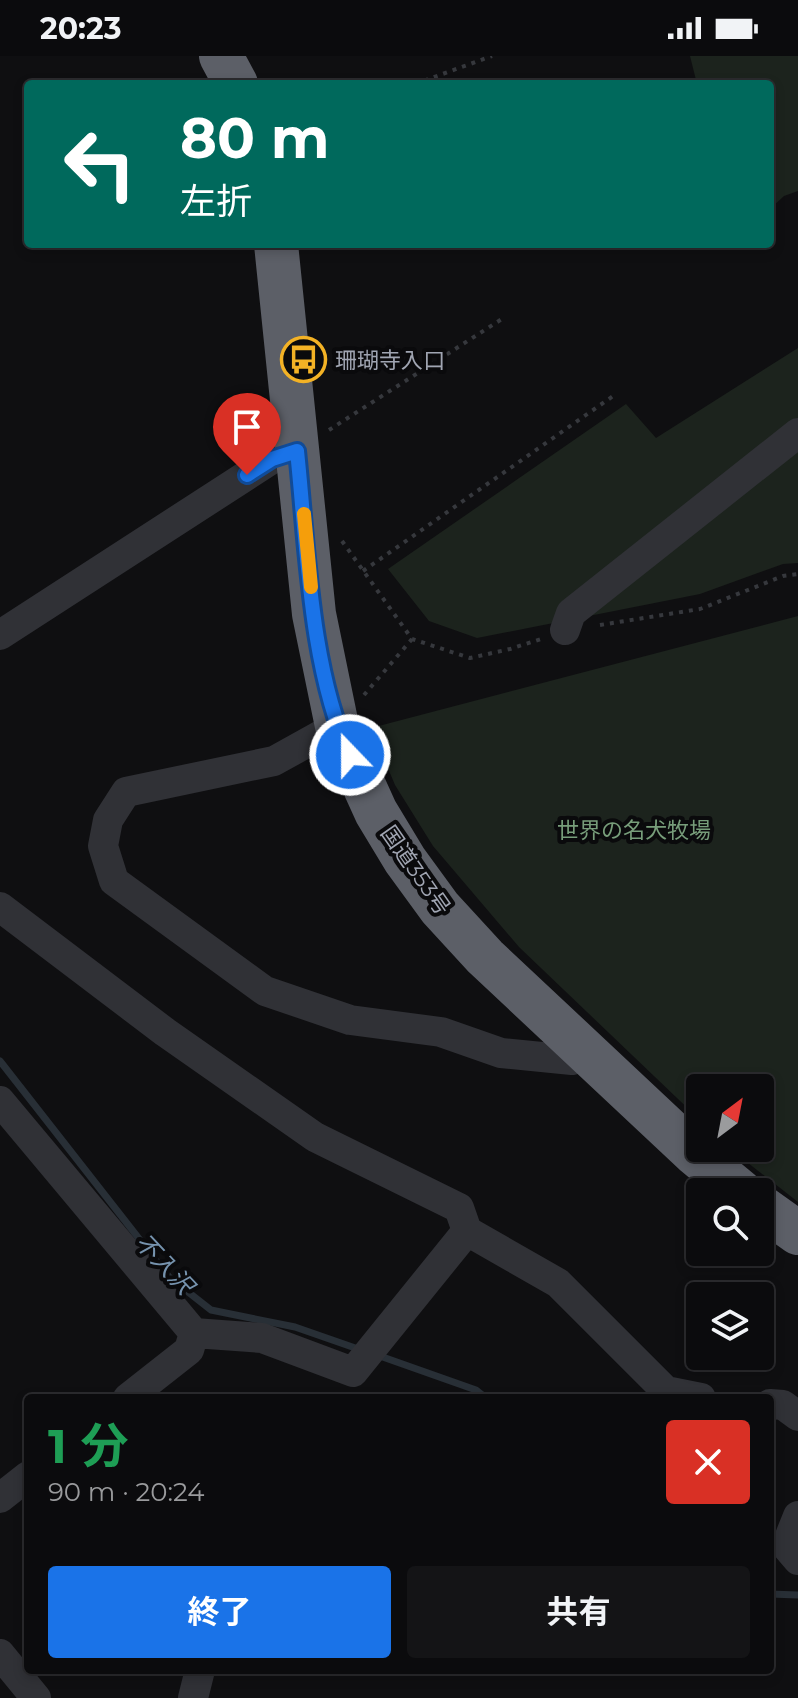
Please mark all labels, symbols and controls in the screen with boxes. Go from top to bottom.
text: 20:23 [40,10,121,47]
text: 80 m [180,104,330,172]
icon: left [48,112,152,216]
text: 左折 [180,179,252,223]
bus stop icon: 珊瑚寺入口 [280,336,328,384]
place label: 珊瑚寺入口 [335,347,445,374]
pin [213,393,281,475]
icon: arrive [225,405,269,449]
position arrow [308,713,392,797]
park label: 世界の名犬牧場 [557,817,711,844]
street label: 国道353号 [375,820,456,920]
north arrow [686,1074,774,1162]
map controls [686,1074,774,1370]
button: search [686,1178,774,1266]
water label: 不入沢 [129,1227,202,1302]
button: layers [686,1282,774,1370]
text: 1 分 [48,1417,128,1475]
button: close [666,1420,750,1504]
text: 90 m · 20:24 [48,1476,204,1508]
button: 終了 [48,1566,391,1658]
button: 共有 [407,1566,750,1658]

